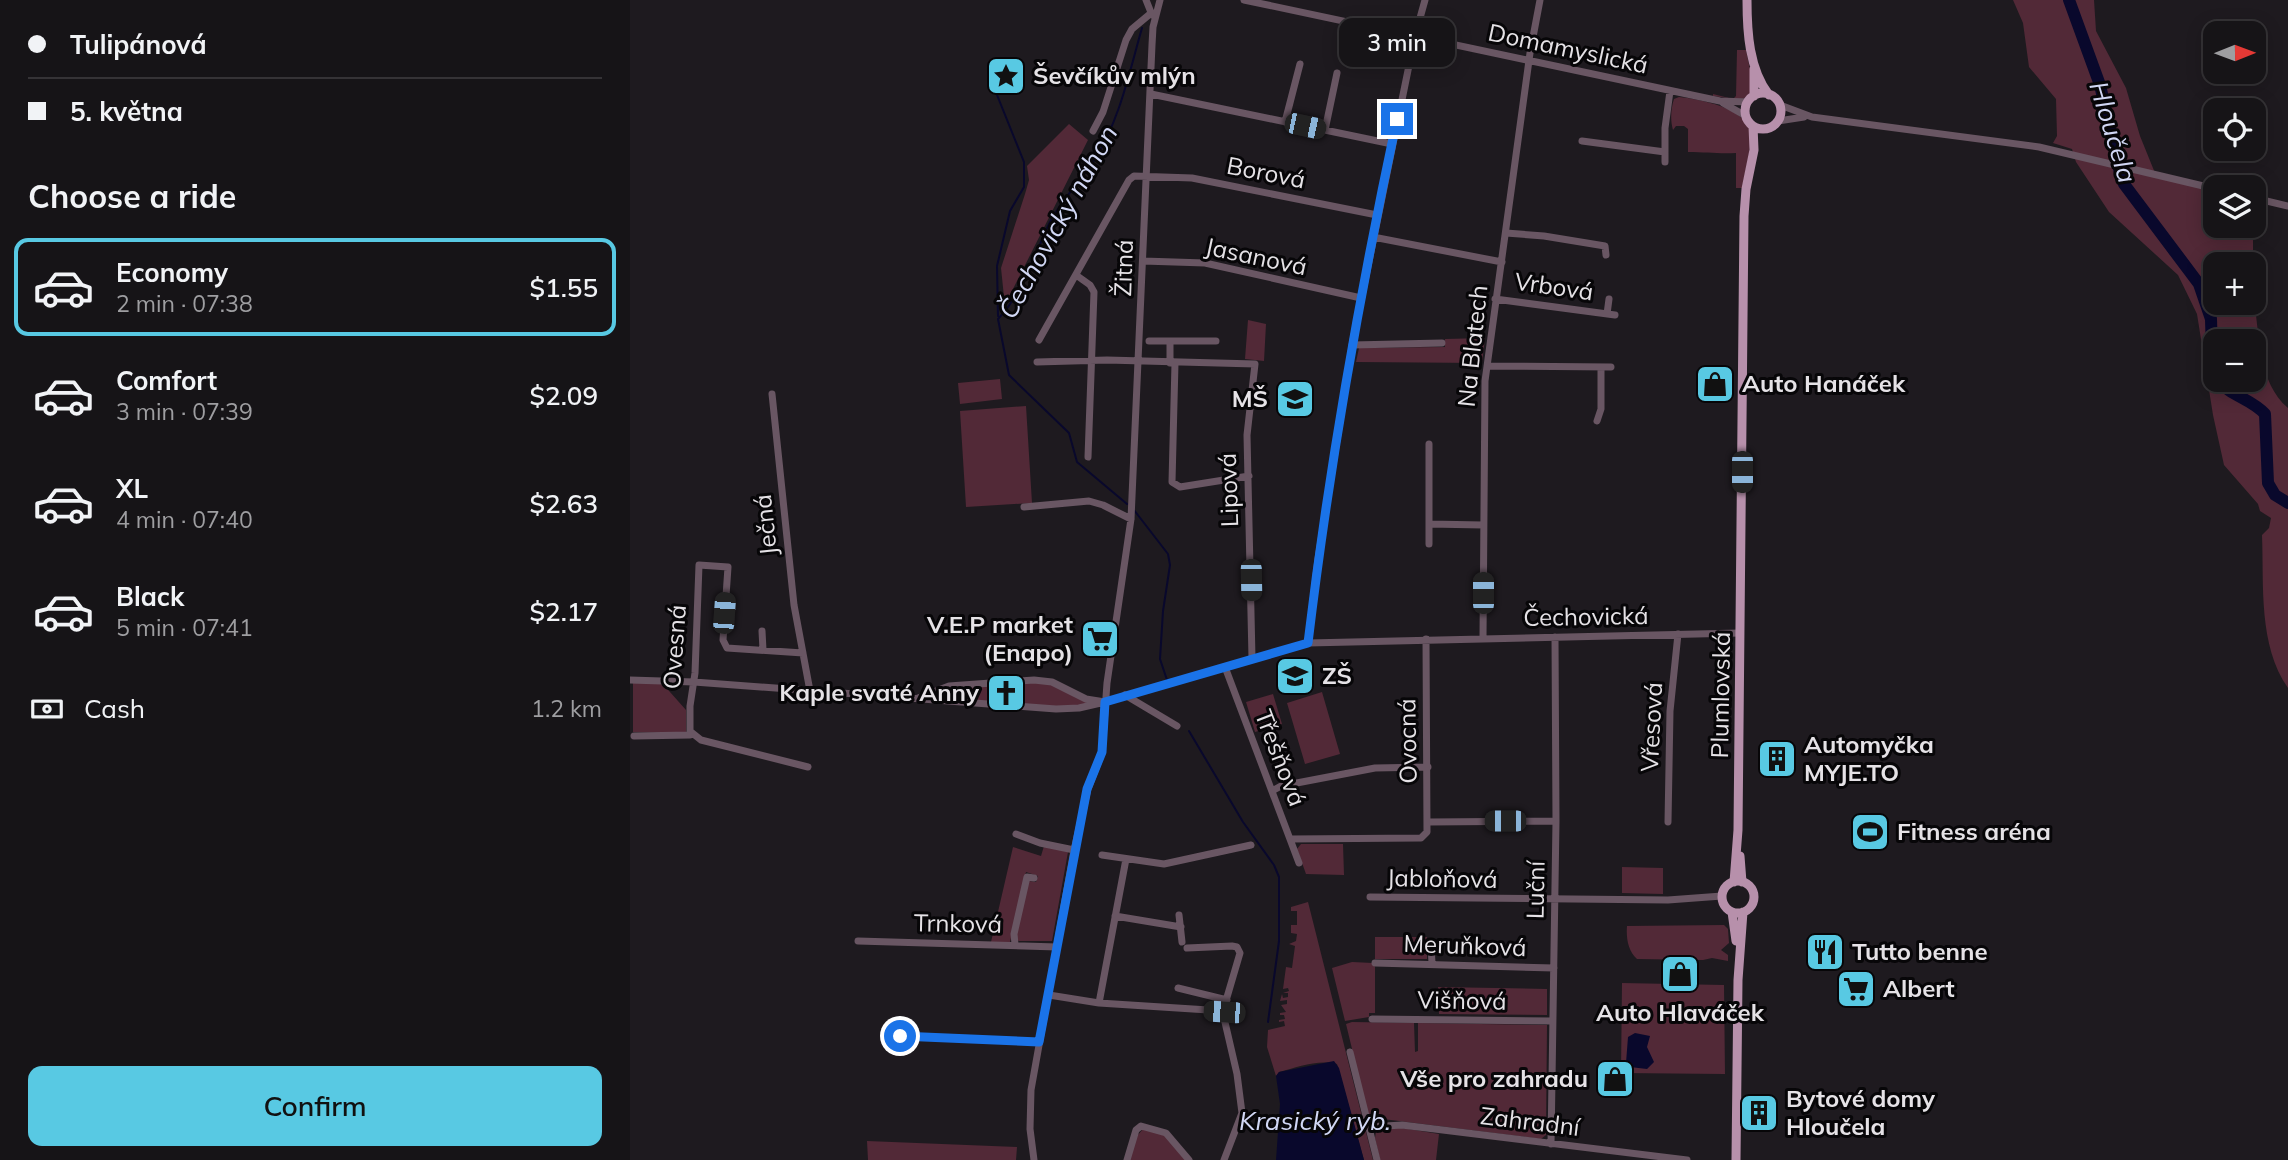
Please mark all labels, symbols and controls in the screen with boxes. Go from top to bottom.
street label: Domamyslická [1486,16,1651,80]
callout: 3 min [1339,18,1455,66]
north arrow [2203,21,2266,84]
map controls [2203,21,2266,392]
text: Tulipánová [70,28,207,61]
text: 3 min [1367,28,1427,57]
place icon: Ševčíkův mlýn [985,55,1027,97]
place label: Ševčíkův mlýn [1033,60,1196,90]
water label: Hloučela [2082,77,2145,187]
text: 5. května [70,95,183,128]
button: locate [2203,98,2266,161]
route end [1381,103,1413,135]
car [1283,111,1328,141]
water label: Čechovický náhon [991,119,1124,324]
street label: Borová [1224,150,1308,194]
button: layers [2203,175,2266,238]
text: Choose a ride [28,176,236,216]
street label: Jasanová [1203,231,1310,281]
street label: Žitná [1107,239,1139,297]
button: + [2203,252,2266,315]
icon: car [32,256,95,319]
text: Economy [116,256,228,289]
street label: Vrbová [1513,266,1595,306]
text: $1.55 [529,271,598,304]
street label: Na Blatech [1451,284,1493,408]
text: 2 min · 07:38 [116,289,253,318]
button: − [2203,329,2266,392]
shop icon: Auto Hanáček [1694,363,1736,405]
icon: car [32,364,95,427]
text: Comfort [116,364,217,397]
place label: Auto Hanáček [1742,368,1906,398]
school or university icon: MŠ [1274,378,1316,420]
text: $2.09 [529,379,598,412]
place label: MŠ [1232,383,1268,413]
text: 3 min · 07:39 [116,397,253,426]
car [1732,451,1753,493]
street label: Lipová [1212,453,1244,527]
icon: car [32,472,95,535]
text: XL [116,472,148,505]
text: $2.63 [529,487,598,520]
street label: Ječná [747,493,783,557]
text: 4 min · 07:40 [116,505,253,534]
car [1241,559,1262,601]
car [1473,572,1494,614]
icon: car [32,580,95,643]
text: Black [116,580,184,613]
car [713,591,736,635]
text: $2.17 [529,595,598,628]
street label: Čechovická [1523,600,1649,632]
street label: Ovesná [656,604,692,690]
place label: V.E.P market (Enapo) [926,609,1073,667]
text: 5 min · 07:41 [116,613,253,642]
supermarket icon: V.E.P market (Enapo) [1079,618,1121,660]
street label: Plumlovská [1704,631,1736,759]
school or university icon: ZŠ [1274,655,1316,697]
place label: ZŠ [1322,660,1352,690]
church icon: Kaple svaté Anny [985,672,1027,714]
place label: Kaple svaté Anny [779,677,980,707]
street label: Vřesová [1634,681,1668,772]
icon: cash [28,690,66,728]
text: Cash [84,692,145,725]
text: 1.2 km [531,694,602,723]
street label: Ovocná [1391,698,1423,784]
street label: Třešňová [1249,705,1313,810]
place label: Automyčka MYJE.TO [1804,729,1934,787]
building icon: Automyčka MYJE.TO [1756,738,1798,780]
car [1485,811,1527,832]
sports icon: Fitness aréna [1849,811,1891,853]
place label: Fitness aréna [1897,816,2051,846]
street label: Luční [1519,859,1551,919]
street label: Jabloňová [1386,862,1498,894]
street label: Trnková [914,907,1002,939]
street label: Meruňková [1403,928,1527,962]
restaurant icon: Tutto benne [1804,931,1846,973]
place label: Tutto benne [1852,936,1988,966]
shop icon: Auto Hlaváček [1659,953,1701,995]
supermarket icon: Albert [1835,968,1877,1010]
place label: Albert [1883,973,1955,1003]
street label: Višňová [1417,984,1507,1016]
place label: Auto Hlaváček [1596,997,1765,1027]
car [1203,1000,1246,1024]
route start [884,1020,916,1052]
shop icon: Vše pro zahradu [1594,1058,1636,1100]
place label: Vše pro zahradu [1399,1063,1588,1093]
button: Confirm [28,1066,602,1146]
place label: Bytové domy Hloučela [1786,1083,1936,1141]
building icon: Bytové domy Hloučela [1738,1092,1780,1134]
street label: Zahradní [1479,1100,1583,1142]
water label: Krasický ryb. [1239,1104,1391,1137]

